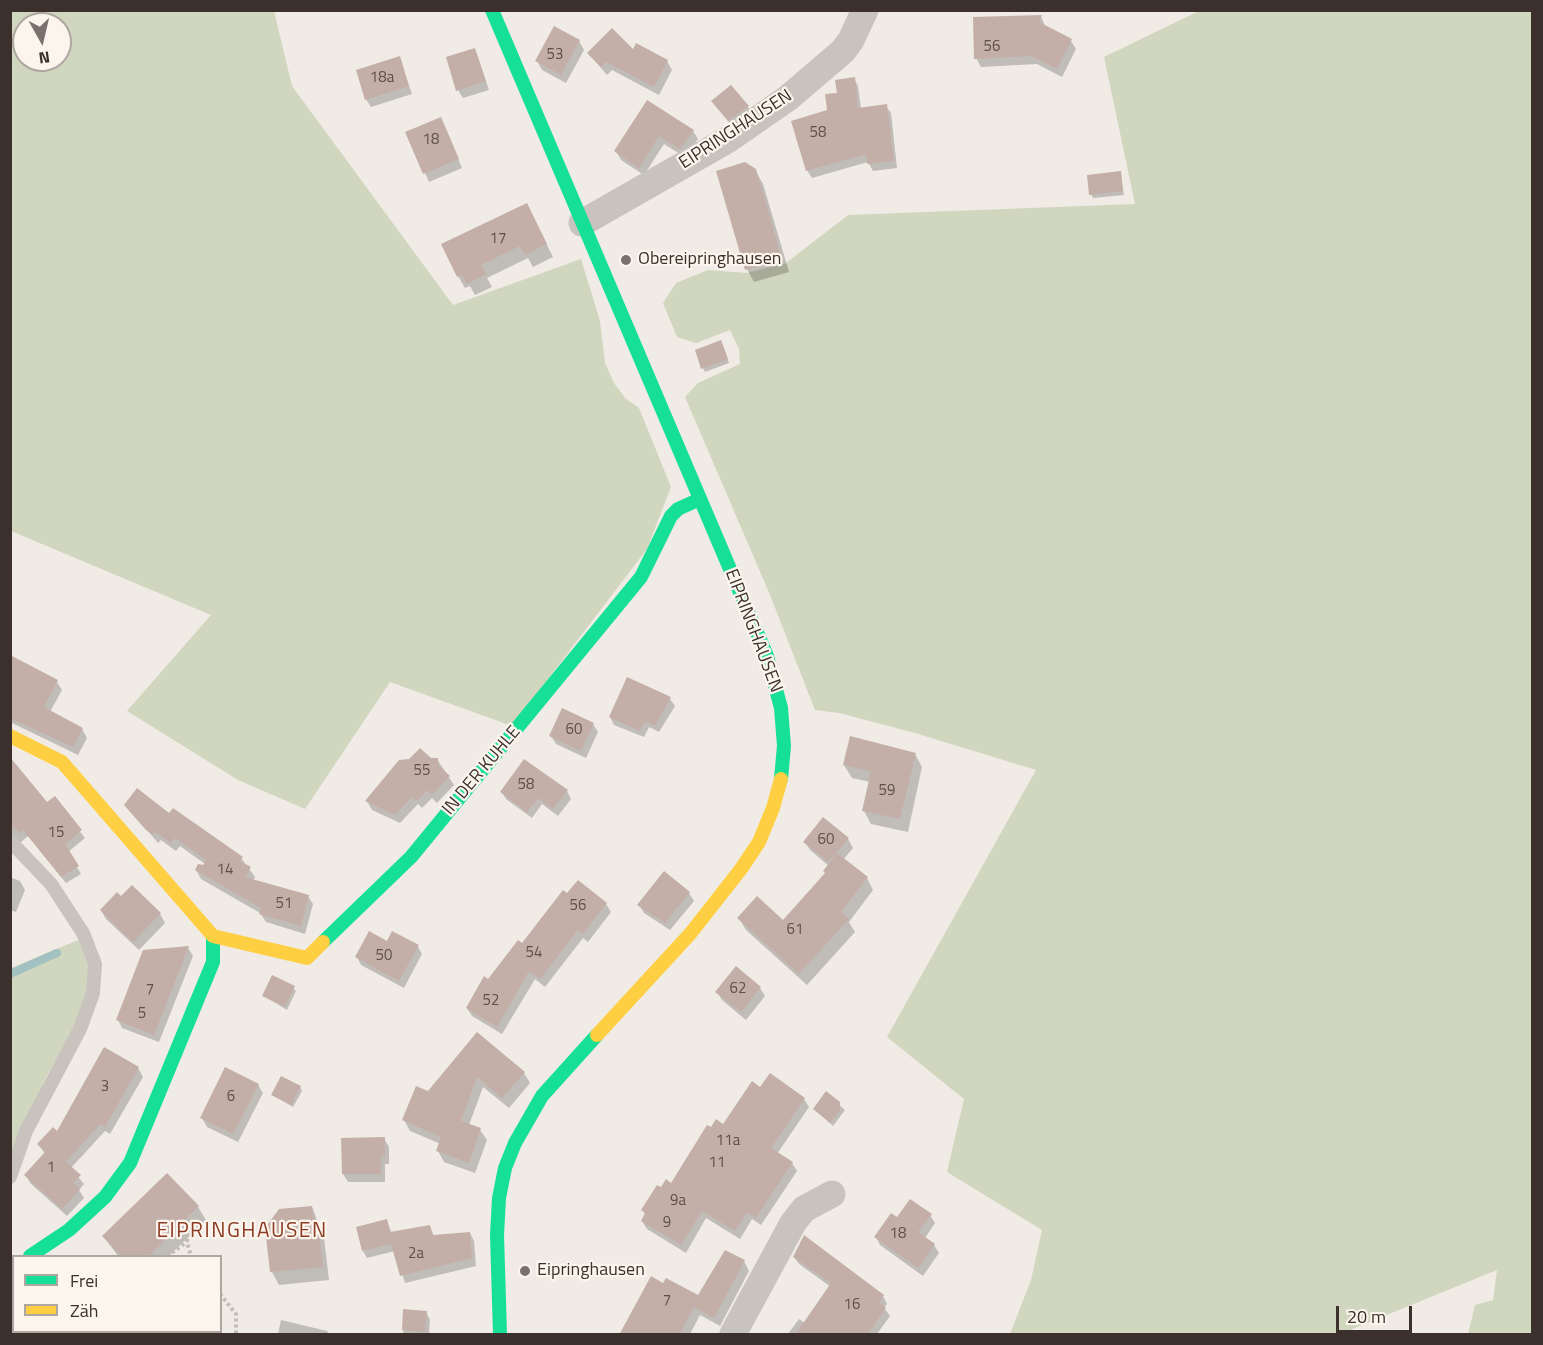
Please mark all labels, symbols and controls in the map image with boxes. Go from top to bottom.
north arrow [12,12,72,72]
house number: 56 [984,38,1000,56]
text: N [37,45,51,70]
house number: 53 [547,46,563,64]
house number: 18a [370,69,394,87]
street label: EIPRINGHAUSEN [676,86,796,174]
house number: 58 [810,124,826,142]
house number: 18 [423,131,439,149]
house number: 17 [490,230,506,248]
place label: Obereipringhausen [638,249,781,271]
marker: Obereipringhausen [619,253,633,267]
street label: EIPRINGHAUSEN [720,566,786,696]
house number: 60 [566,721,582,739]
street label: IN DER KUHLE [438,722,526,820]
house number: 55 [414,762,430,780]
house number: 58 [518,776,534,794]
house number: 59 [879,782,895,800]
house number: 15 [48,824,64,842]
house number: 60 [818,831,834,849]
house number: 14 [217,861,233,879]
house number: 51 [276,895,292,913]
house number: 56 [570,897,586,915]
house number: 61 [787,921,803,939]
house number: 54 [526,944,542,962]
house number: 50 [376,947,392,965]
house number: 62 [730,980,746,998]
house number: 7 [146,981,154,999]
house number: 52 [483,992,499,1010]
house number: 5 [138,1005,146,1023]
house number: 3 [101,1078,109,1096]
house number: 6 [227,1088,235,1106]
house number: 11a [716,1132,740,1150]
house number: 11 [709,1154,725,1172]
house number: 1 [47,1159,55,1177]
house number: 9a [670,1192,686,1210]
house number: 9 [663,1214,671,1232]
district label: EIPRINGHAUSEN [156,1219,328,1245]
house number: 18 [890,1225,906,1243]
house number: 2a [408,1245,424,1263]
legend [12,1255,222,1333]
place label: Eipringhausen [537,1260,645,1282]
marker: Eipringhausen [518,1264,532,1278]
text: Frei [70,1267,98,1294]
house number: 7 [663,1292,671,1310]
scale bar [1339,1294,1416,1332]
house number: 16 [844,1296,860,1314]
text: Zäh [70,1297,98,1324]
text: 20 m [1347,1303,1386,1330]

